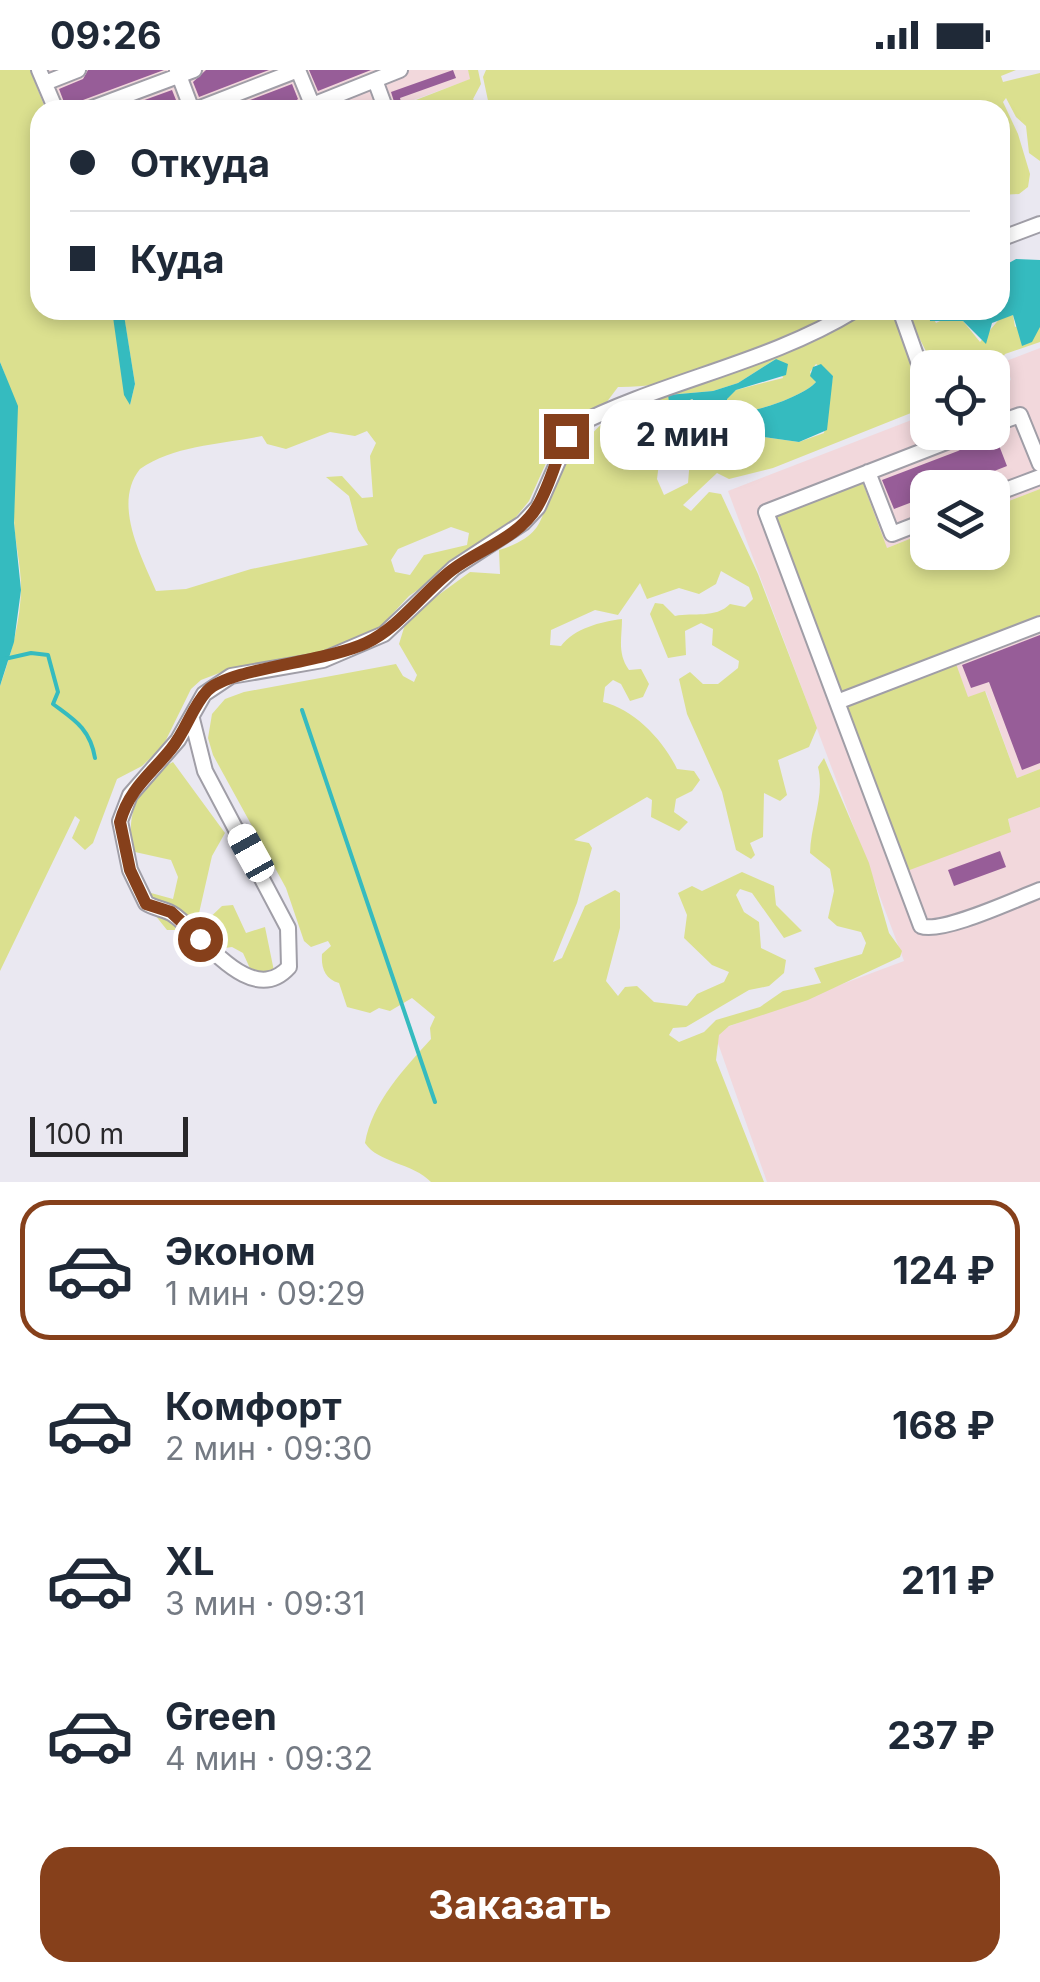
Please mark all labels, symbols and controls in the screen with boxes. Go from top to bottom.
text: 09:26 [50,12,162,58]
text: Откуда [130,140,270,186]
text: Куда [130,236,224,282]
map controls [910,350,1010,570]
button: locate [910,350,1010,450]
callout: 2 мин [601,401,766,471]
route end [544,414,589,459]
text: 2 мин [636,415,729,454]
button: layers [910,470,1010,570]
car [223,819,279,887]
route start [178,917,223,962]
scale bar [30,1112,188,1156]
text: 100 m [45,1117,124,1151]
icon: car [45,1225,135,1315]
text: Эконом [165,1228,316,1274]
text: 124 ₽ [892,1247,995,1293]
text: 1 мин · 09:29 [165,1274,365,1313]
icon: car [45,1380,135,1470]
text: Комфорт [165,1383,342,1429]
text: 168 ₽ [892,1402,995,1448]
text: 2 мин · 09:30 [165,1429,372,1468]
icon: car [45,1535,135,1625]
text: XL [165,1538,215,1584]
text: 211 ₽ [901,1557,995,1603]
text: 3 мин · 09:31 [165,1584,366,1623]
icon: car [45,1690,135,1780]
text: Green [165,1693,277,1739]
text: 237 ₽ [887,1712,995,1758]
text: 4 мин · 09:32 [165,1739,373,1778]
button: Заказать [40,1847,1000,1962]

